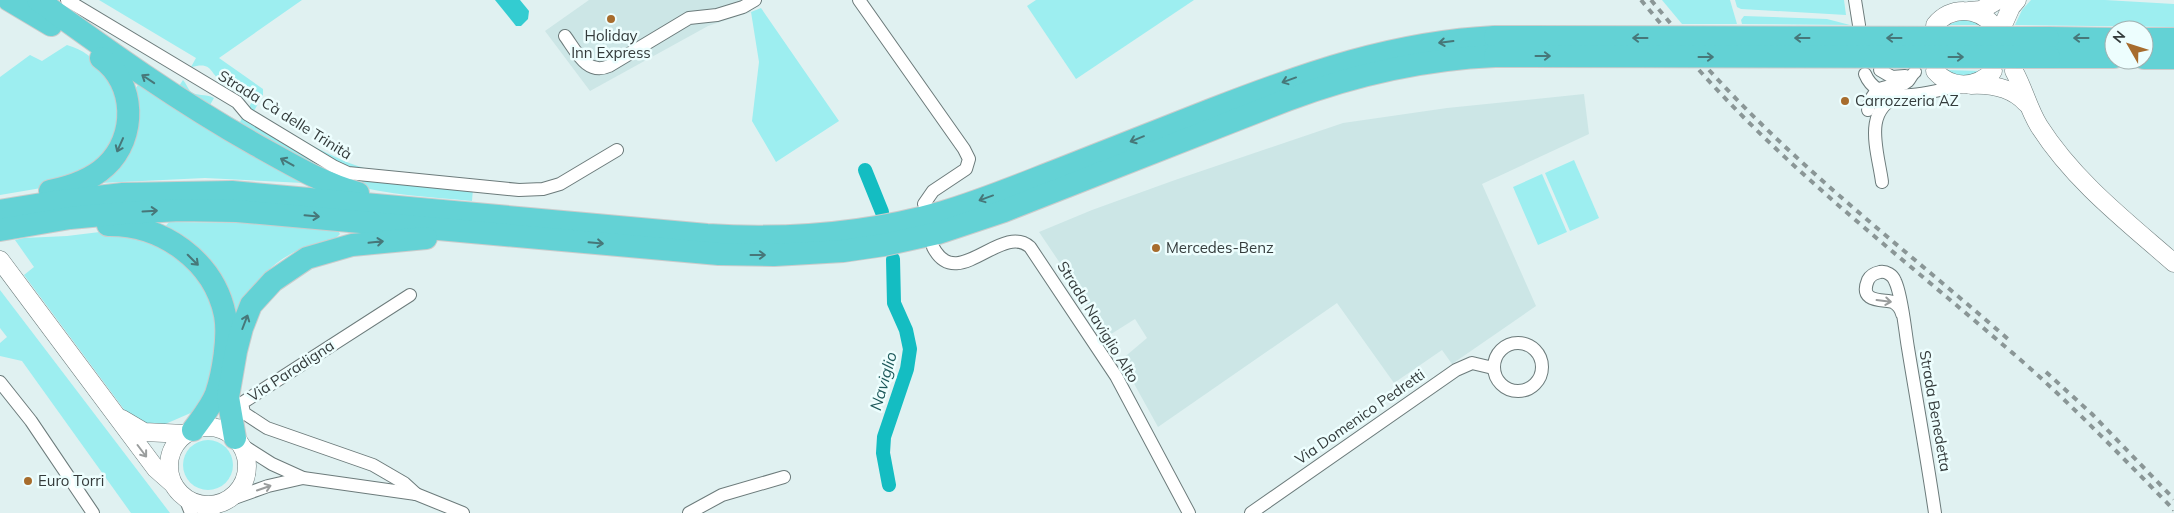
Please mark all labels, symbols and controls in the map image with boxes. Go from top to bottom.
marker: Holiday Inn Express [605,13,617,25]
north arrow [2104,20,2154,70]
place label: Holiday Inn Express [571,26,651,62]
text: N [2109,27,2129,47]
one-way arrow [1632,33,1648,43]
one-way arrow [1795,33,1811,43]
one-way arrow [1887,33,1903,43]
one-way arrow [2073,33,2090,43]
one-way arrow [1439,37,1455,47]
one-way arrow [1535,51,1551,61]
one-way arrow [1698,52,1714,62]
one-way arrow [1948,52,1964,62]
street label: Strada Cà delle Trinità [215,66,356,163]
one-way arrow [141,74,155,84]
one-way arrow [1281,76,1297,85]
place label: Carrozzeria AZ [1855,91,1959,110]
marker: Carrozzeria AZ [1839,95,1851,107]
one-way arrow [1130,134,1145,144]
one-way arrow [115,137,124,152]
one-way arrow [281,157,295,167]
one-way arrow [979,194,994,203]
one-way arrow [142,207,158,216]
one-way arrow [304,212,320,221]
one-way arrow [367,237,383,247]
one-way arrow [588,238,604,248]
place label: Mercedes-Benz [1166,238,1274,257]
marker: Mercedes-Benz [1150,242,1162,254]
one-way arrow [750,250,766,260]
one-way arrow [187,253,199,265]
street label: Strada Naviglio Alto [1053,258,1143,386]
one-way arrow [1876,296,1892,306]
one-way arrow [240,315,250,330]
street label: Via Paradigna [244,336,337,406]
water label: Naviglio [865,349,901,413]
street label: Strada Benedetta [1915,349,1955,473]
street label: Via Domenico Pedretti [1291,365,1428,469]
one-way arrow [137,444,147,458]
place label: Euro Torri [38,471,104,490]
marker: Euro Torri [22,475,34,487]
one-way arrow [256,483,271,492]

